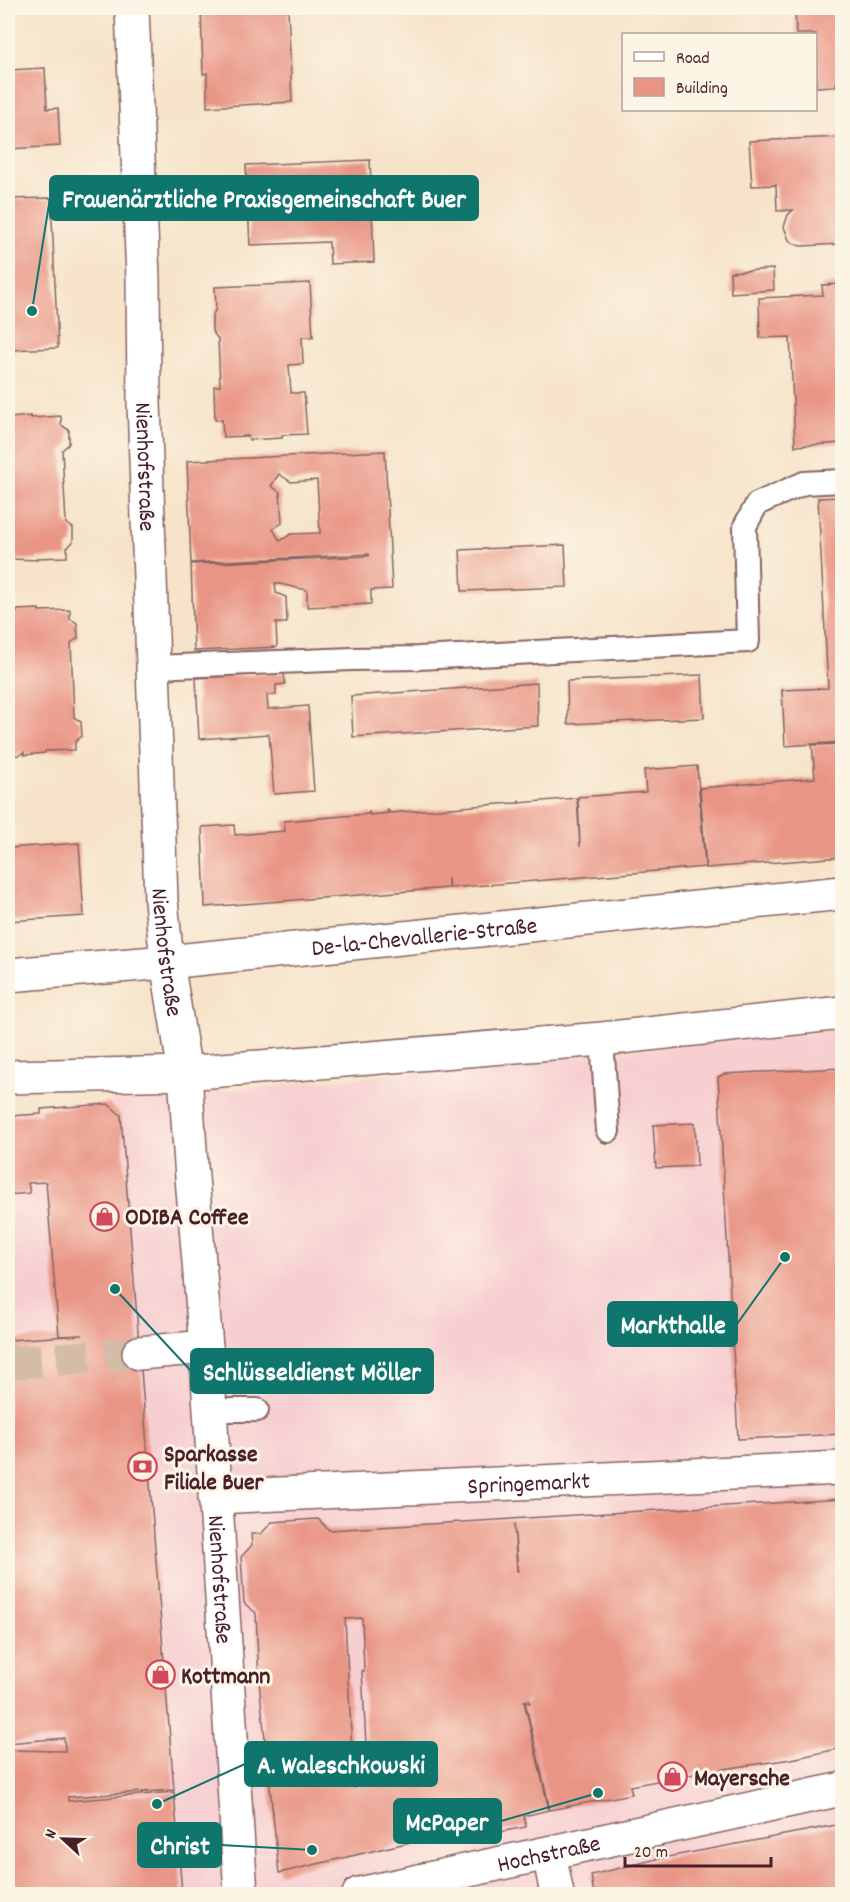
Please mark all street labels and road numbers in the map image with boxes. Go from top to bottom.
street label: Nienhofstraße [124,402,162,532]
street label: Nienhofstraße [141,887,190,1019]
street label: De-la-Chevallerie-Straße [310,910,539,967]
street label: Springemarkt [467,1466,591,1505]
street label: Nienhofstraße [197,1514,239,1645]
street label: Hochstraße [494,1828,604,1883]

